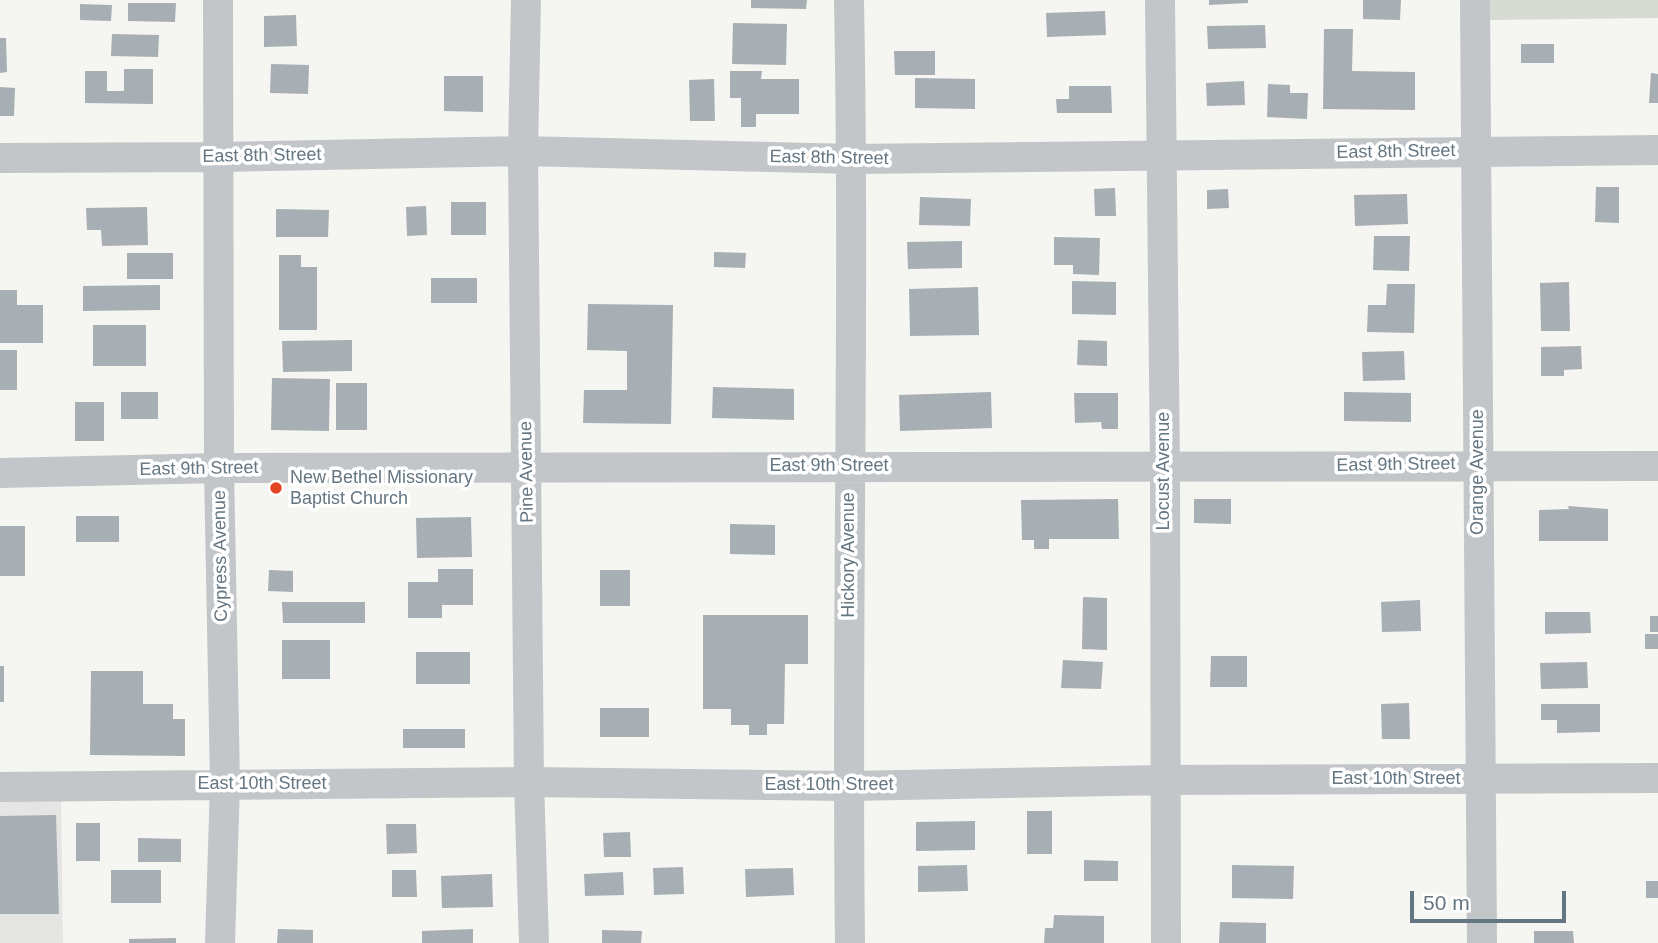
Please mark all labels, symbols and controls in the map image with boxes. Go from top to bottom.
street label: East 8th Street [1336,140,1456,164]
street label: East 8th Street [202,144,322,168]
street label: East 8th Street [769,146,889,170]
street label: Orange Avenue [1467,409,1489,535]
street label: Locust Avenue [1153,412,1175,530]
street label: Pine Avenue [515,421,539,523]
street label: East 9th Street [1336,453,1456,477]
street label: East 9th Street [769,455,889,477]
street label: East 9th Street [139,457,259,481]
place label: New Bethel Missionary Baptist Church [290,467,473,510]
marker: New Bethel Missionary Baptist Church [268,480,284,496]
street label: Cypress Avenue [209,490,233,622]
street label: Hickory Avenue [838,492,860,618]
street label: East 10th Street [1331,768,1461,790]
street label: East 10th Street [197,773,327,795]
street label: East 10th Street [764,774,894,796]
scale bar [1413,876,1569,920]
text: 50 m [1423,891,1470,914]

